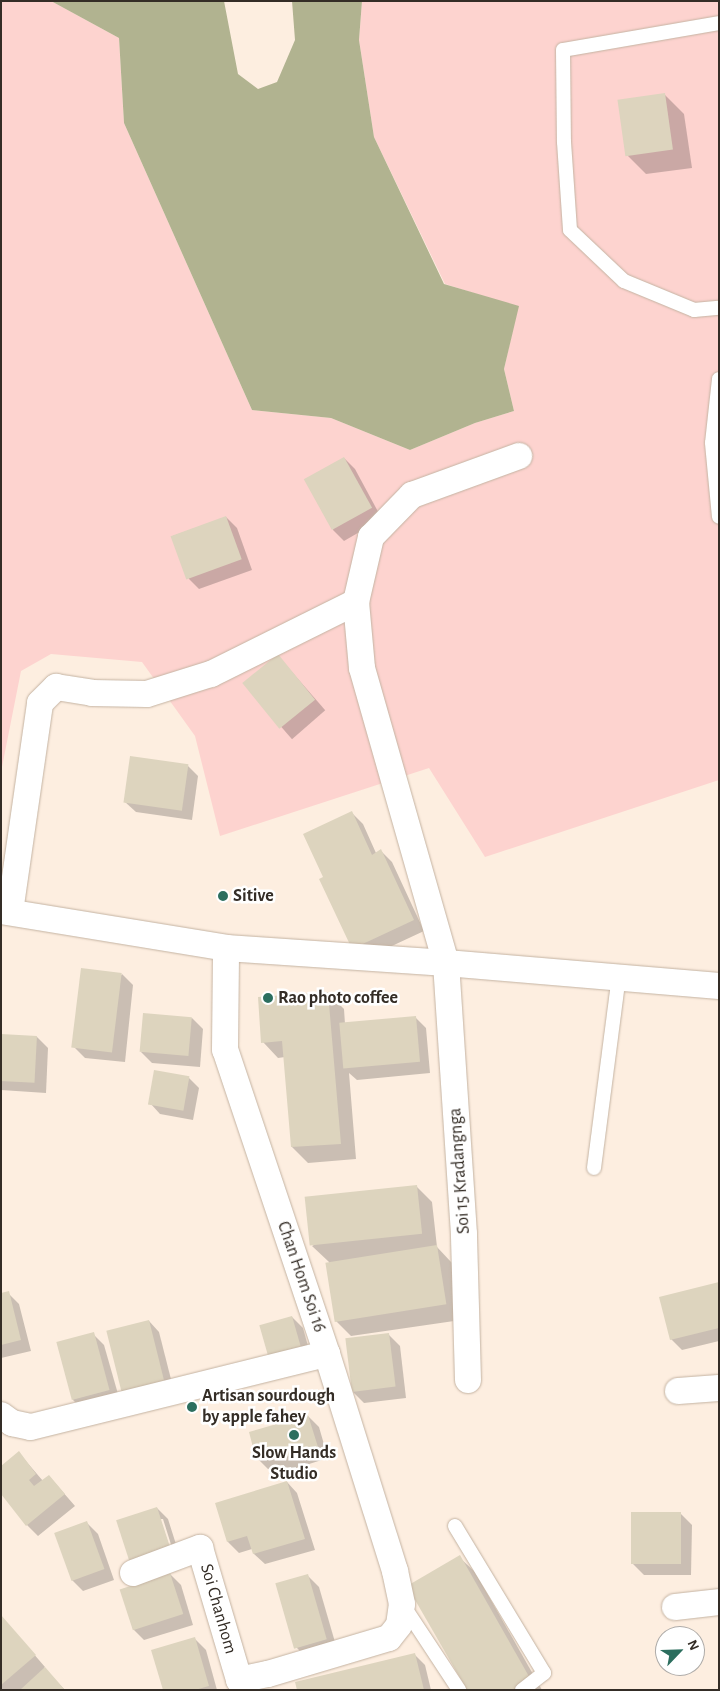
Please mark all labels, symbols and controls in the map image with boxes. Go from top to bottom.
place label: Sitive [233,885,274,907]
marker: Sitive [217,890,229,902]
place label: Rao photo coffee [278,987,398,1009]
marker: Rao photo coffee [262,992,274,1004]
street label: Soi 15 Kradangnga [445,1107,475,1235]
street label: Chan Hom Soi 16 [272,1219,330,1335]
place label: Artisan sourdough by apple fahey [202,1386,335,1428]
marker: Artisan sourdough by apple fahey [186,1401,198,1413]
marker: Slow Hands Studio [288,1429,300,1441]
place label: Slow Hands Studio [252,1443,336,1486]
street label: Soi Chanhom [195,1561,241,1657]
north arrow [655,1626,705,1676]
text: N [684,1638,701,1653]

